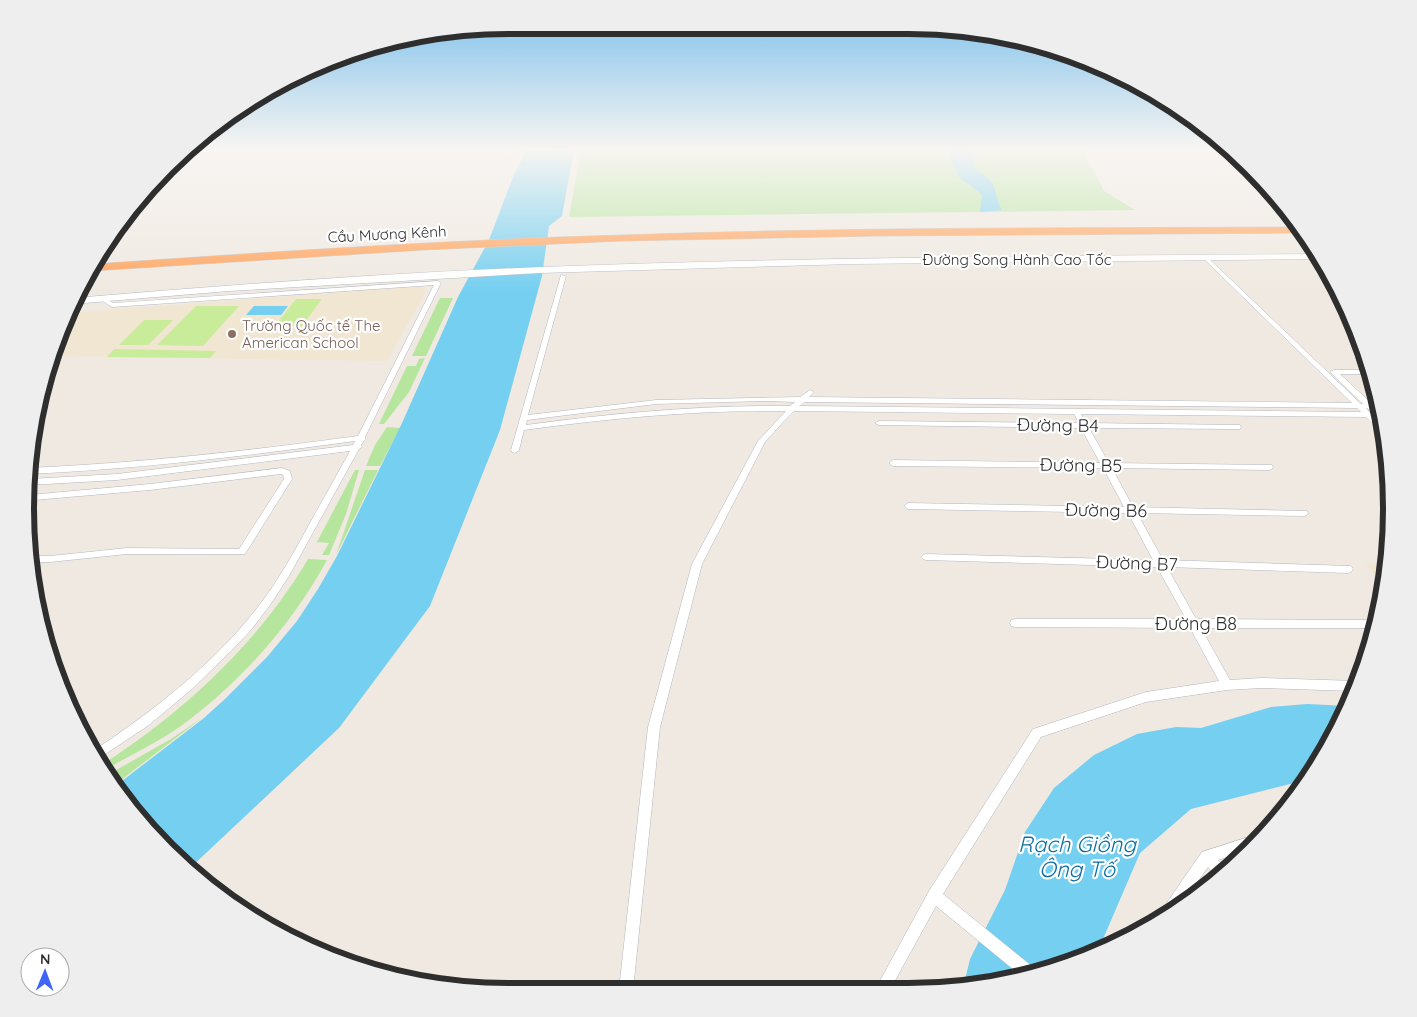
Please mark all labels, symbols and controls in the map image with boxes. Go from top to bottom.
street label: Cầu Mương Kênh [327,221,447,247]
street label: Đường Song Hành Cao Tốc [922,250,1112,269]
place label: Trường Quốc tế The American School [242,316,380,352]
marker: Trường Quốc tế The American School [226,328,238,340]
street label: Đường B4 [1017,413,1099,437]
street label: Đường B5 [1040,453,1122,477]
street label: Đường B6 [1065,498,1148,522]
street label: Đường B7 [1096,550,1178,576]
street label: Đường B8 [1155,612,1237,635]
water label: Rạch Giồng Ông Tố [1018,830,1137,883]
north arrow [20,947,70,997]
text: N [40,950,51,968]

